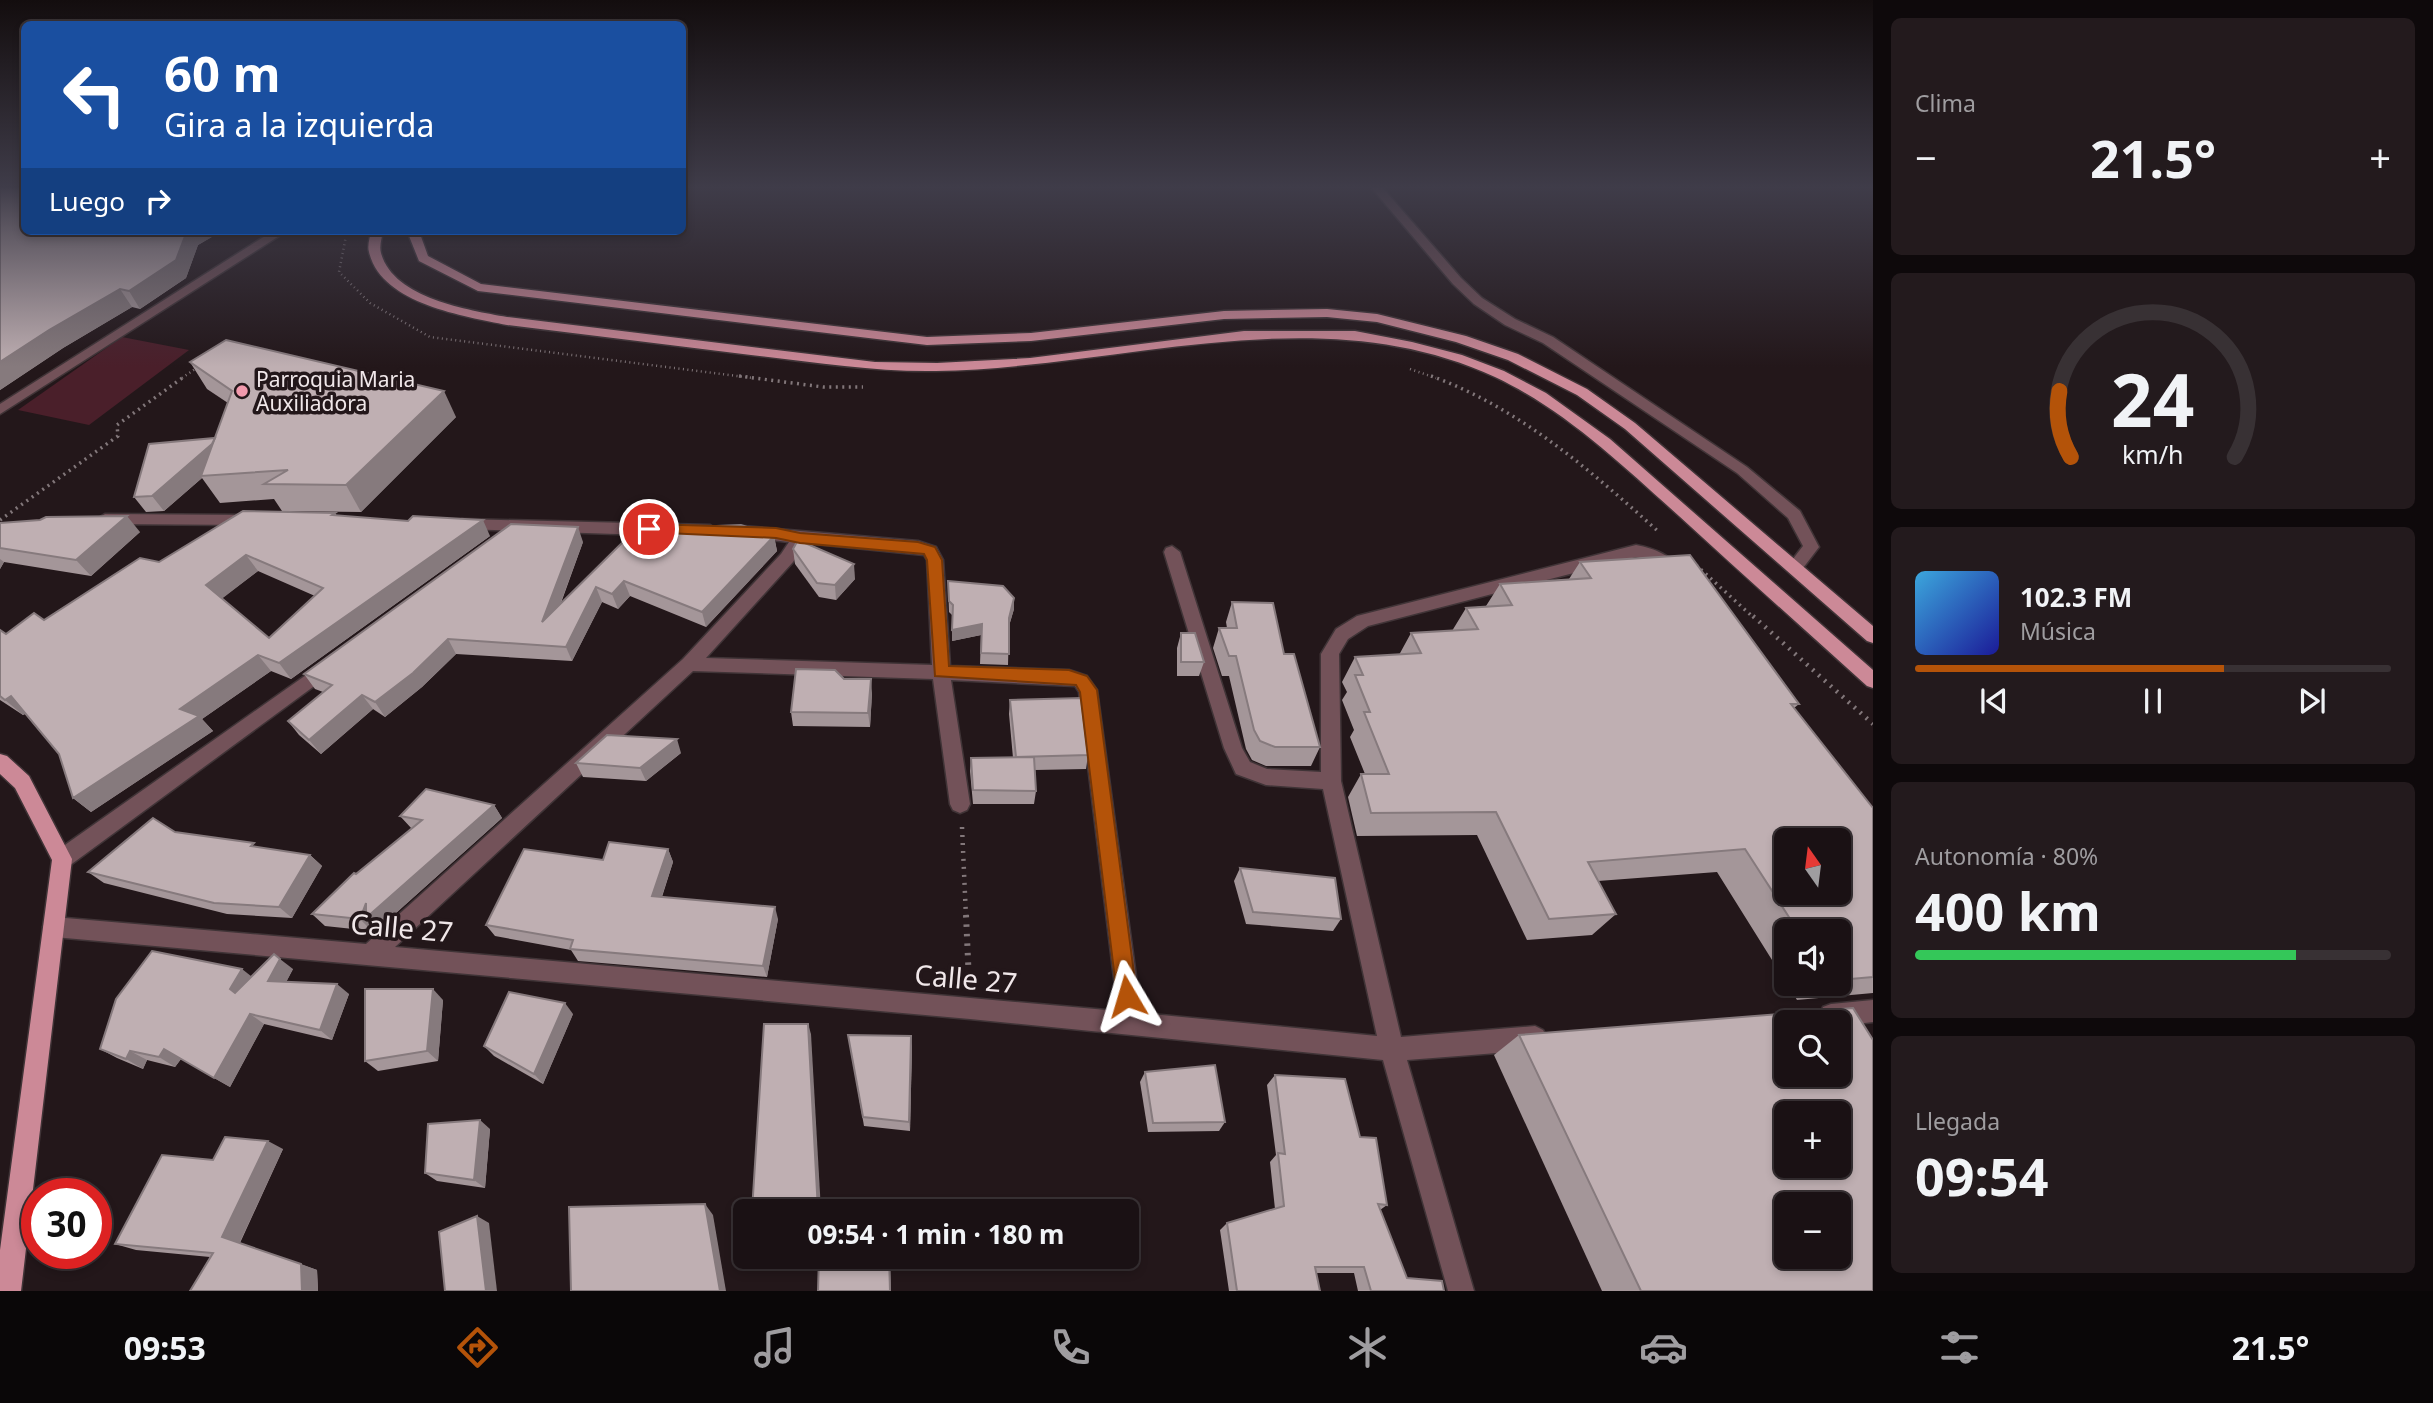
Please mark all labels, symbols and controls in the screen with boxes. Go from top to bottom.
text: 60 m [164,40,281,106]
icon: left [49,49,140,140]
text: Clima [1915,87,1976,119]
text: Gira a la izquierda [164,103,434,146]
text: 21.5° [2090,122,2216,193]
text: − [1915,131,1937,183]
text: + [2369,131,2391,183]
icon: right [139,182,177,220]
text: Luego [49,183,125,219]
text: 24 [2111,349,2195,448]
place label: Parroquia Maria Auxiliadora [256,365,415,417]
marker: Parroquia Maria Auxiliadora [234,383,250,399]
text: km/h [2122,437,2184,471]
pin [619,499,679,559]
icon: arrive [630,510,668,548]
text: 102.3 FM [2020,579,2132,615]
text: Música [2020,615,2096,647]
icon: previous [1975,682,2013,720]
icon: pause [2134,682,2172,720]
icon: next [2293,682,2331,720]
north arrow [1774,828,1852,905]
map controls [1774,828,1851,1269]
text: Autonomía · 80% [1915,840,2098,872]
text: 400 km [1915,875,2101,946]
street label: Calle 27 [349,904,455,950]
button: sound [1774,919,1851,996]
street label: Calle 27 [913,955,1019,1001]
position arrow [1090,959,1164,1033]
button: search [1774,1010,1851,1087]
button: + [1774,1101,1851,1178]
text: Llegada [1915,1105,2000,1137]
text: 09:54 [1915,1140,2049,1211]
speed limit sign: 30 [21,1178,112,1269]
button: − [1774,1192,1851,1269]
text: 09:54 · 1 min · 180 m [808,1216,1064,1252]
icon: directions [453,1323,502,1372]
icon: music [750,1323,799,1372]
icon: phone [1046,1323,1095,1372]
icon: climate [1343,1323,1392,1372]
icon: car [1639,1323,1688,1372]
icon: filters [1935,1323,1984,1372]
text: 09:53 [124,1326,206,1369]
text: 21.5° [2232,1326,2309,1369]

